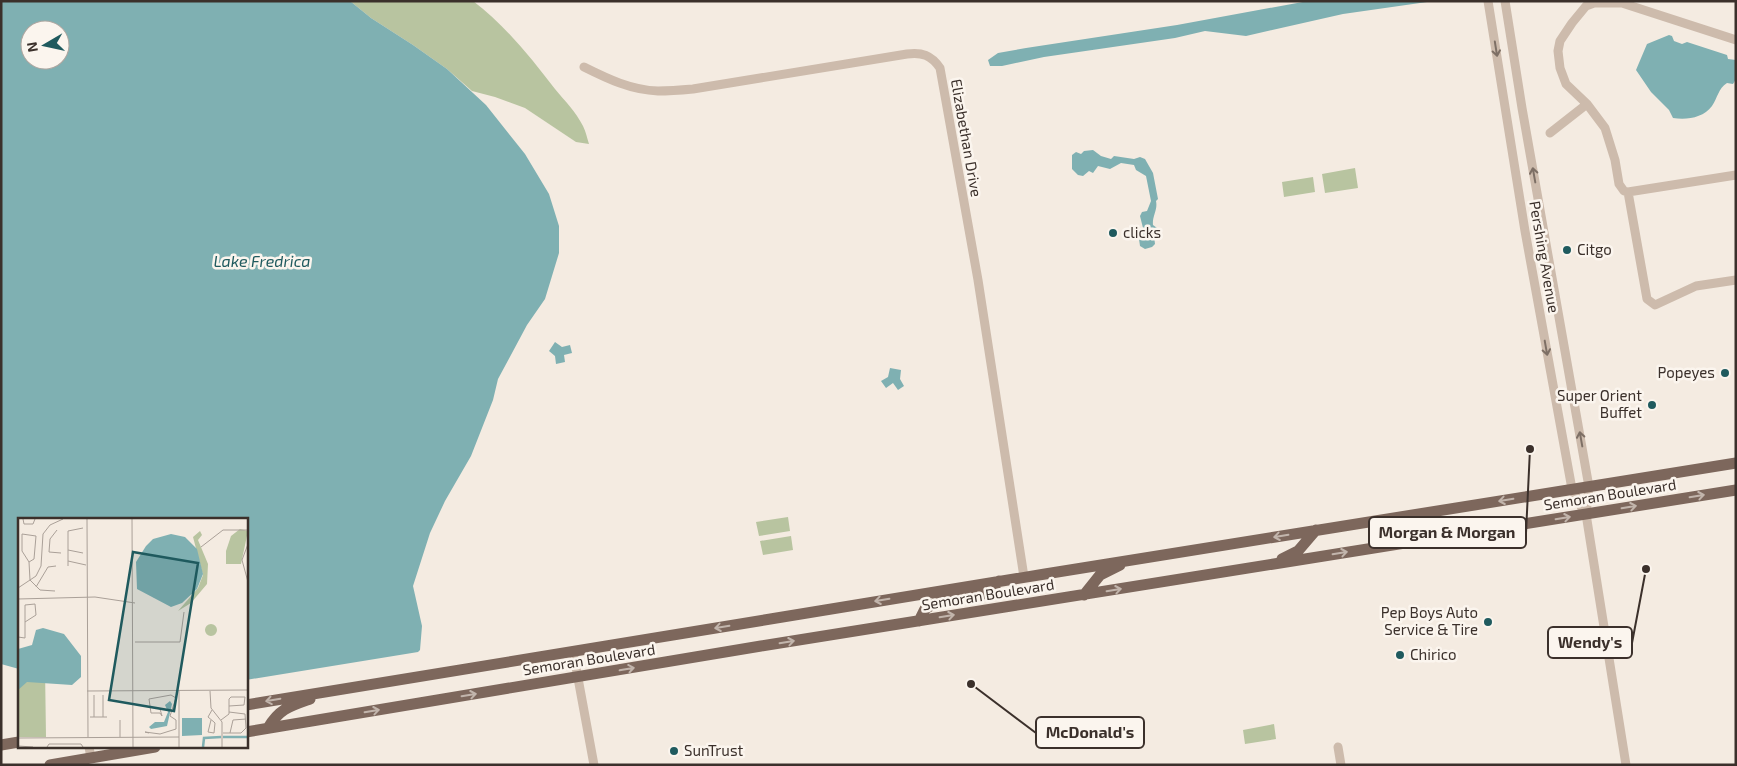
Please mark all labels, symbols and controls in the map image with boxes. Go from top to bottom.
north arrow [20,20,70,70]
text: N [22,41,41,53]
one-way arrow [1491,41,1501,57]
street label: Elizabethan Drive [948,77,986,198]
one-way arrow [1528,168,1538,184]
street label: Pershing Avenue [1526,200,1564,314]
place label: clicks [1123,223,1161,241]
marker: clicks [1107,227,1119,239]
place label: Citgo [1577,240,1612,258]
marker: Citgo [1561,244,1573,256]
water label: Lake Fredrica [213,251,311,270]
one-way arrow [1542,339,1552,355]
place label: Popeyes [1657,363,1715,381]
marker: Popeyes [1719,367,1731,379]
place label: Super Orient Buffet [1557,386,1642,421]
marker: Super Orient Buffet [1646,399,1658,411]
one-way arrow [1575,431,1585,447]
street label: Semoran Boulevard [1542,475,1677,513]
one-way arrow [1689,491,1705,501]
one-way arrow [1499,495,1515,505]
one-way arrow [1621,502,1637,512]
one-way arrow [1555,512,1571,522]
callout: Morgan & Morgan [1369,517,1526,548]
inset map [18,518,248,748]
text: Morgan & Morgan [1379,522,1515,541]
one-way arrow [1273,531,1289,541]
one-way arrow [1332,548,1348,558]
street label: Semoran Boulevard [920,575,1055,613]
one-way arrow [1106,584,1122,594]
one-way arrow [875,596,891,606]
place label: Pep Boys Auto Service & Tire [1381,603,1478,638]
one-way arrow [939,611,955,621]
marker: Pep Boys Auto Service & Tire [1482,616,1494,628]
one-way arrow [714,622,730,632]
callout: Wendy's [1548,627,1632,658]
text: Wendy's [1558,632,1622,652]
one-way arrow [779,637,795,647]
street label: Semoran Boulevard [521,640,656,678]
place label: Chirico [1410,645,1456,663]
marker: Chirico [1394,649,1406,661]
one-way arrow [618,664,634,674]
one-way arrow [460,690,476,700]
one-way arrow [266,695,282,705]
one-way arrow [364,706,380,716]
callout: McDonald's [1036,717,1144,748]
text: McDonald's [1046,722,1134,741]
place label: SunTrust [684,741,744,759]
marker: SunTrust [668,745,680,757]

